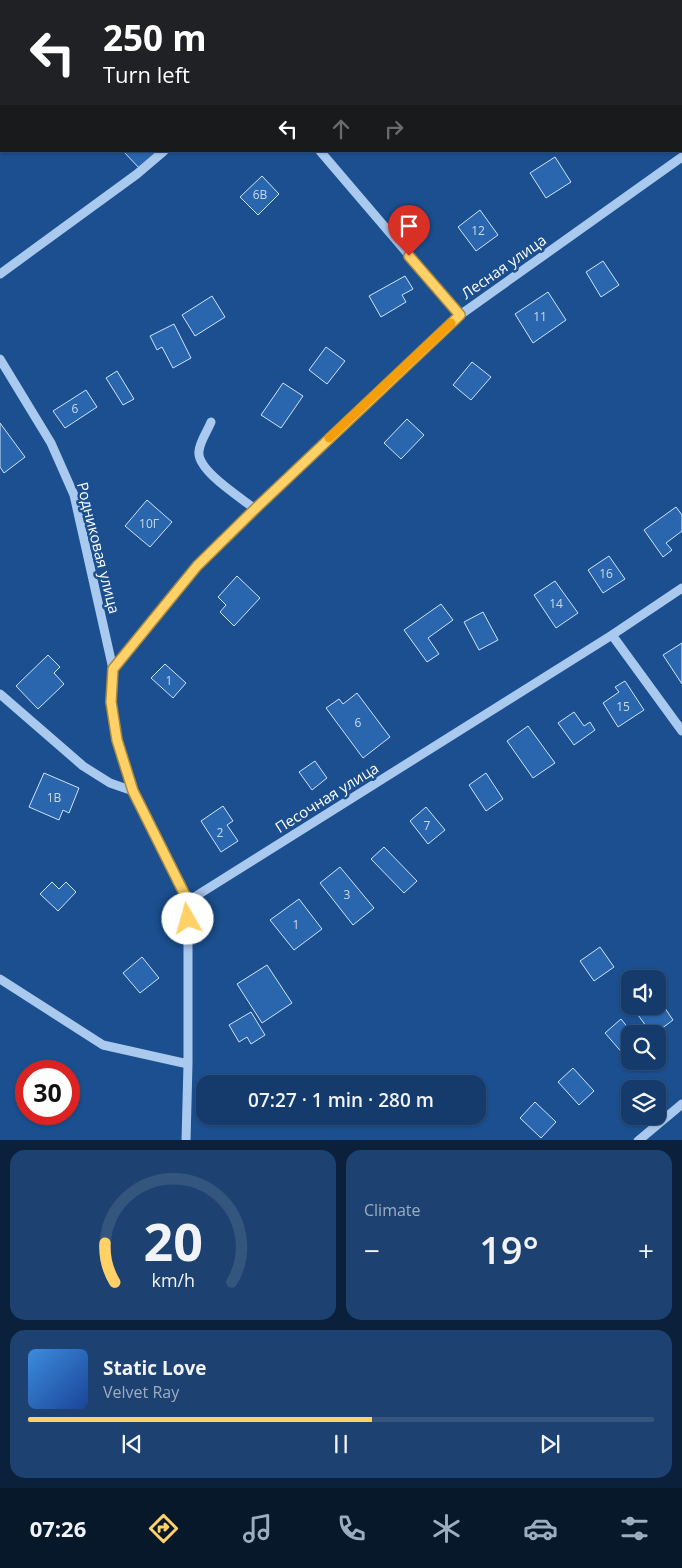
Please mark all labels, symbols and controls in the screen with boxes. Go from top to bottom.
text: 250 m [103,14,207,61]
icon: left [20,20,85,85]
text: Turn left [103,59,190,89]
icon: left [274,115,302,143]
icon: ahead [327,115,355,143]
icon: right [380,115,408,143]
house number: 6В [253,186,268,203]
pin [388,205,430,256]
icon: arrive [395,212,423,240]
house number: 12 [471,222,485,239]
street label: Лесная улица [457,229,550,303]
house number: 11 [533,308,547,325]
house number: 6 [72,400,79,417]
street label: Родниковая улица [73,480,125,616]
house number: 10Г [139,515,159,532]
house number: 16 [599,565,613,582]
house number: 14 [549,595,563,612]
house number: 1 [166,672,172,689]
house number: 15 [616,698,630,715]
house number: 6 [355,714,362,731]
street label: Песочная улица [271,757,382,837]
house number: 1В [47,789,62,806]
house number: 7 [424,817,431,834]
house number: 2 [217,824,224,841]
house number: 3 [344,886,351,903]
position arrow [161,892,213,944]
house number: 1 [293,916,299,933]
map controls [621,970,666,1125]
button: sound [621,970,666,1015]
button: search [621,1025,666,1070]
speed limit sign: 30 [15,1060,80,1125]
button: layers [621,1080,666,1125]
text: 07:27 · 1 min · 280 m [248,1087,434,1113]
text: Climate [364,1199,421,1221]
text: 20 [143,1205,203,1276]
text: 19° [479,1223,539,1275]
text: − [364,1231,380,1269]
text: + [638,1231,654,1269]
text: km/h [151,1268,195,1292]
text: Static Love [103,1355,206,1381]
text: Velvet Ray [103,1381,179,1403]
icon: previous [118,1430,146,1458]
icon: pause [327,1430,355,1458]
icon: next [536,1430,564,1458]
icon: directions [146,1511,181,1546]
icon: music [240,1511,275,1546]
icon: phone [334,1511,369,1546]
icon: climate [429,1511,464,1546]
icon: car [523,1511,558,1546]
icon: filters [617,1511,652,1546]
text: 07:26 [30,1513,86,1543]

